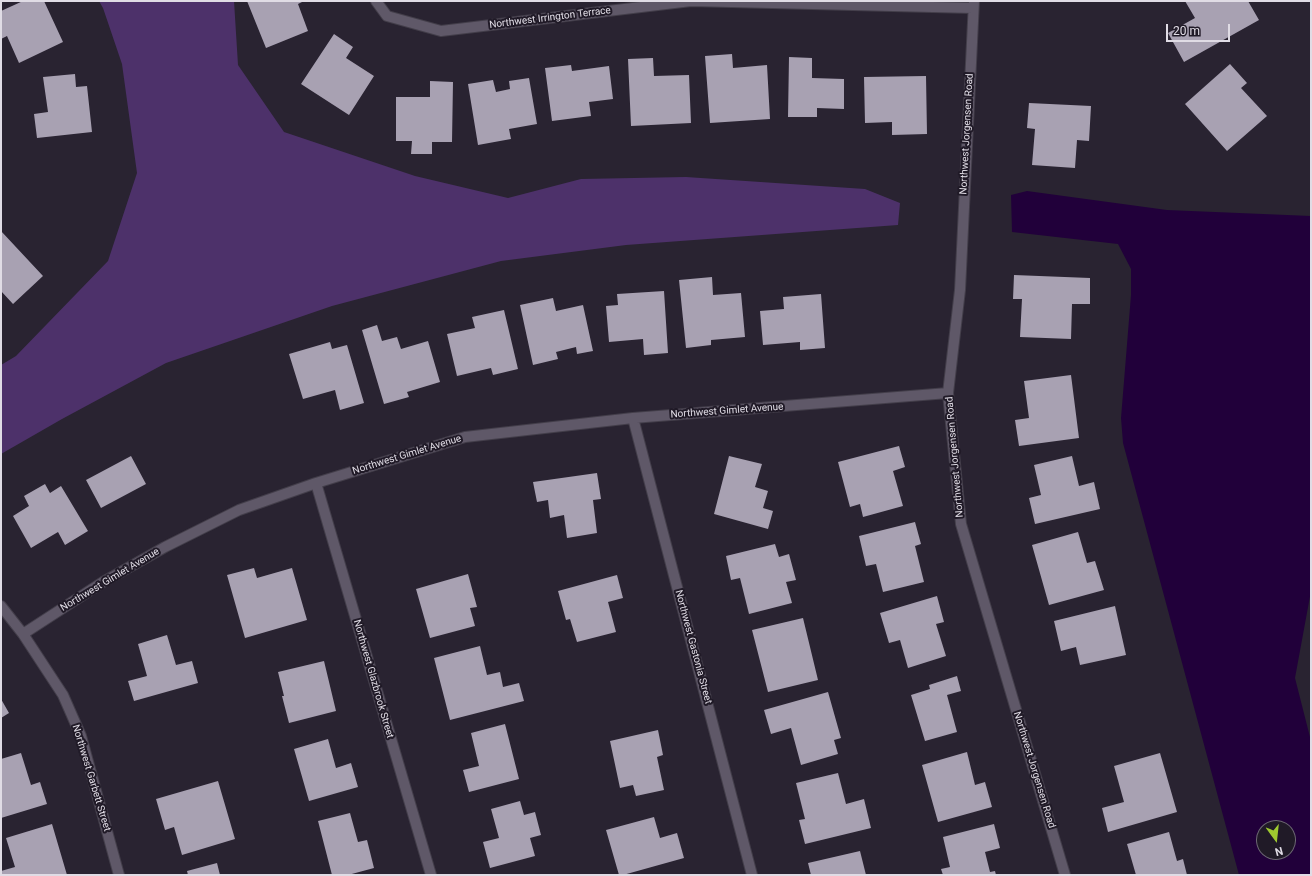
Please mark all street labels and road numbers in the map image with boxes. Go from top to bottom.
street label: Northwest Irrington Terrace [489,5,611,31]
street label: Northwest Jorgensen Road [958,73,976,195]
street label: Northwest Jorgensen Road [944,396,966,518]
street label: Northwest Gimlet Avenue [670,401,784,421]
street label: Northwest Gimlet Avenue [351,433,463,477]
street label: Northwest Gimlet Avenue [58,546,162,614]
street label: Northwest Gastonia Street [672,589,714,705]
street label: Northwest Glazbrook Street [350,618,396,740]
street label: Northwest Jorgensen Road [1011,710,1057,830]
street label: Northwest Garbett Street [69,723,113,833]

